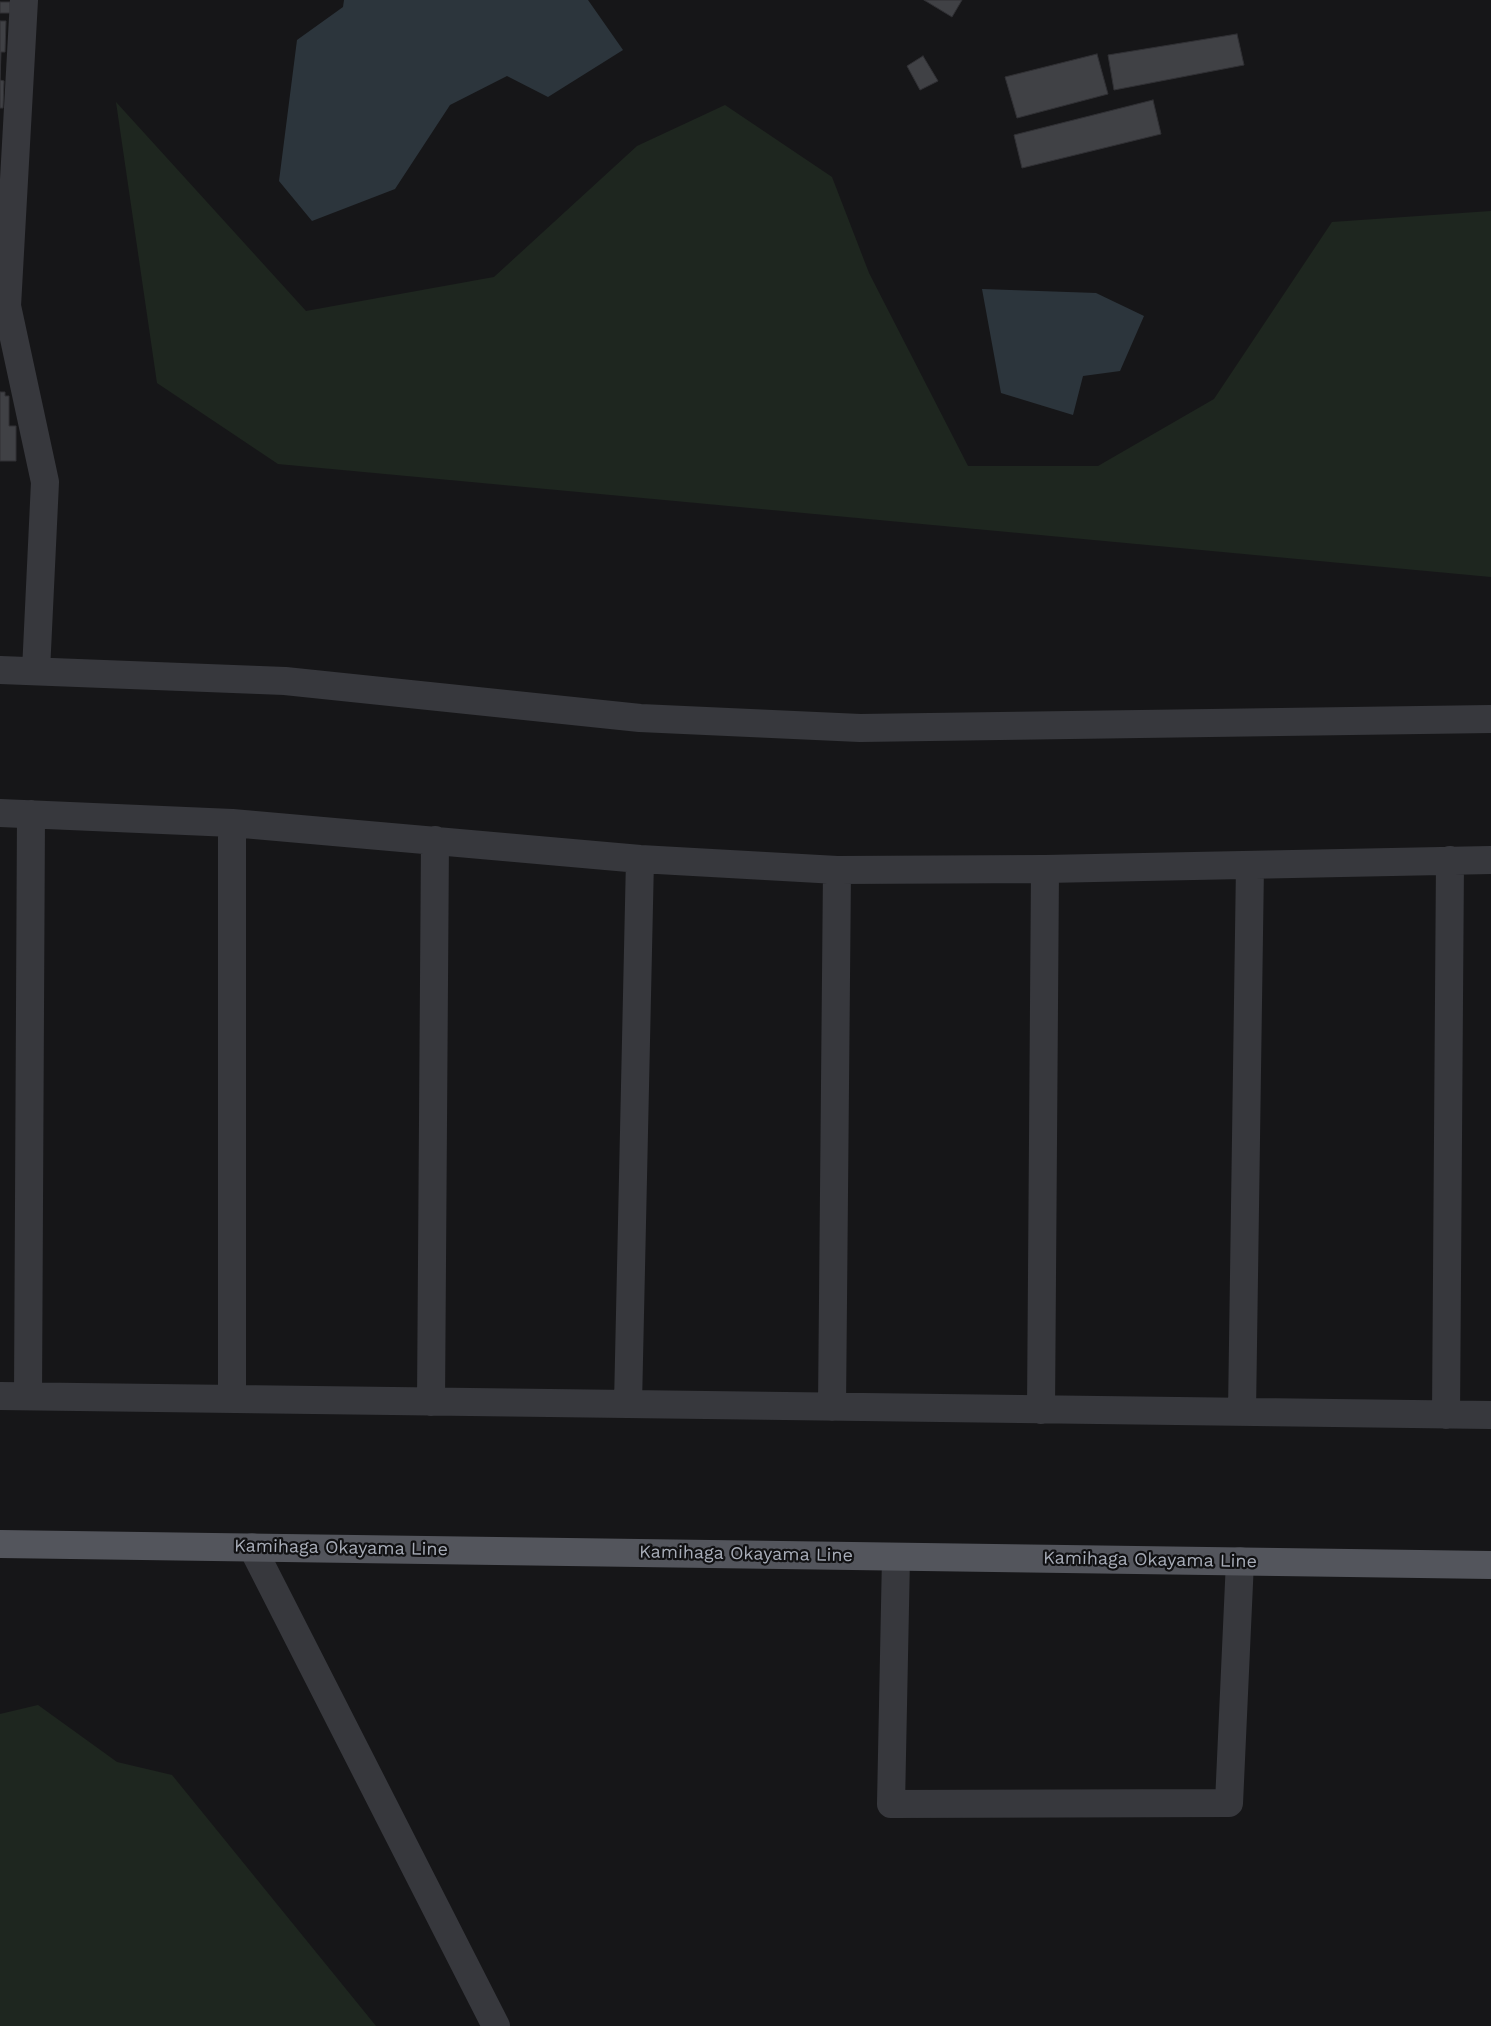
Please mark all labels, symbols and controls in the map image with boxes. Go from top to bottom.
street label: Kamihaga Okayama Line [234,1535,448,1561]
street label: Kamihaga Okayama Line [639,1541,853,1567]
street label: Kamihaga Okayama Line [1043,1547,1257,1573]

